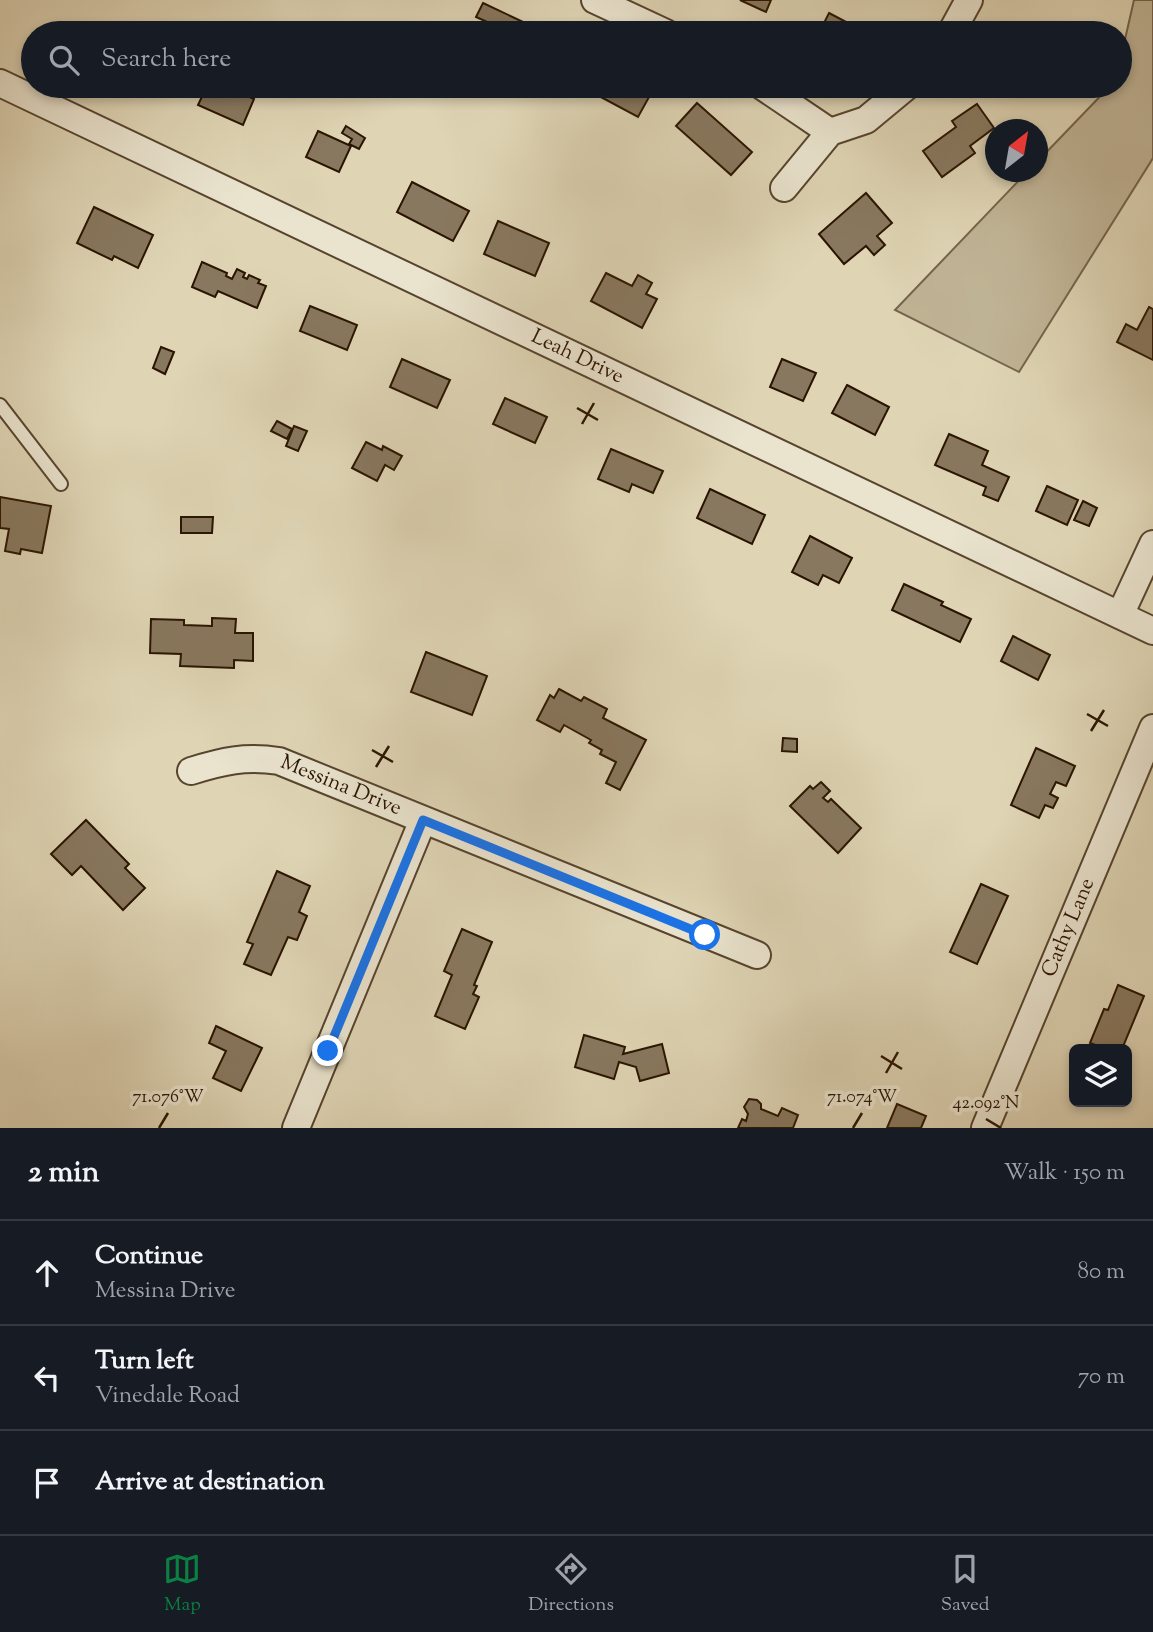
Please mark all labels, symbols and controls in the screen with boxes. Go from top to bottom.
search box [21,21,1132,98]
icon: search [45,41,83,79]
text: Search here [101,41,231,78]
north arrow [985,119,1048,182]
street label: Leah Drive [526,322,629,392]
street label: Messina Drive [276,748,406,824]
street label: Cathy Lane [1035,874,1103,982]
route start [689,919,720,950]
route end [312,1035,343,1066]
map controls [1069,1044,1132,1107]
button: layers [1069,1044,1132,1107]
text: 71.076°W [132,1085,204,1111]
text: 71.074°W [827,1085,897,1111]
text: 42.092°N [953,1091,1019,1117]
text: 2 min [28,1152,100,1195]
text: Walk · 150 m [1004,1157,1125,1190]
text: Continue [95,1238,203,1275]
icon: ahead [28,1254,66,1292]
text: 80 m [1077,1256,1125,1289]
text: Messina Drive [95,1275,236,1308]
text: Turn left [95,1343,194,1380]
icon: left [28,1359,66,1397]
text: 70 m [1078,1361,1125,1394]
text: Vinedale Road [95,1380,240,1413]
icon: arrive [28,1464,66,1502]
text: Arrive at destination [95,1464,325,1501]
tab: Map [163,1550,201,1619]
tab: Directions [528,1550,614,1619]
tab: Saved [941,1550,990,1619]

